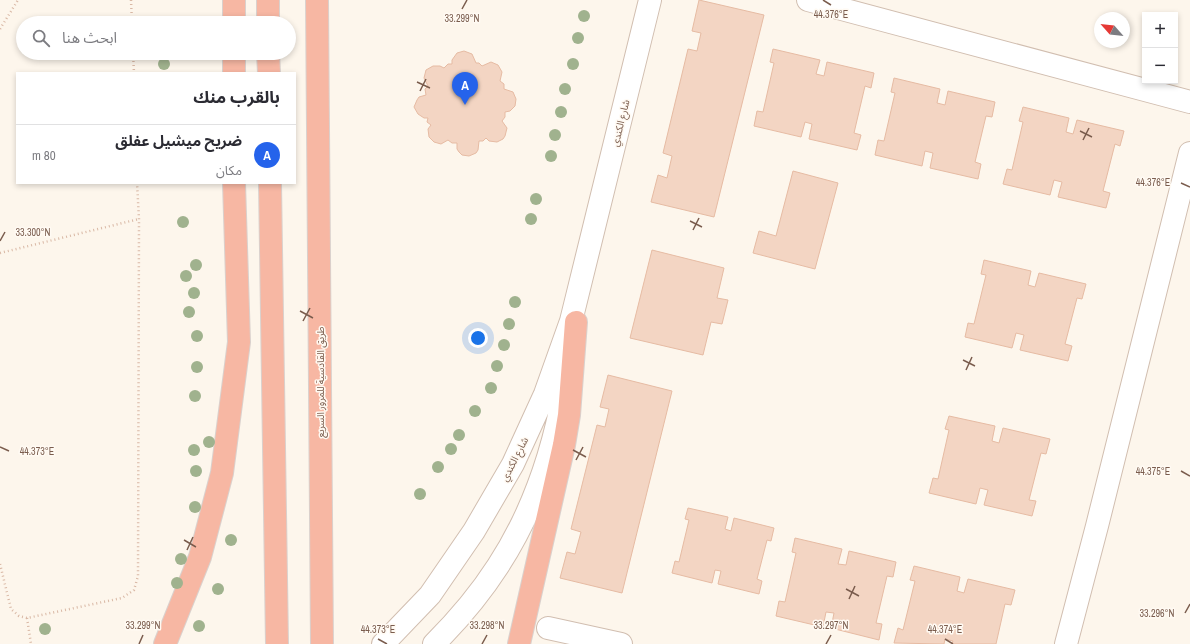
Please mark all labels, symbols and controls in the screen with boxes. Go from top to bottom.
text: 44.376°E [814,8,848,21]
text: 33.299°N [445,12,480,25]
north arrow [1094,12,1130,48]
map controls [1142,12,1178,84]
button: + [1142,12,1178,48]
search box [16,16,296,60]
icon: search [30,27,52,49]
text: ابحث هنا [62,27,117,48]
button: − [1142,48,1178,84]
pin: A [452,72,478,105]
text: بالقرب منك [193,85,280,108]
street label: شارع الكندي [608,98,634,148]
text: ضريح ميشيل عفلق [115,130,242,151]
text: 80 m [32,147,56,164]
text: A [263,147,271,164]
text: مكان [216,162,242,179]
text: 44.376°E [1136,176,1170,189]
text: 33.300°N [16,226,51,239]
street label: طريق القادسية للمرور السريع [314,326,328,438]
your location [468,328,488,348]
street label: شارع الكندي [498,435,532,484]
text: 44.373°E [20,445,54,458]
text: 44.375°E [1136,465,1170,478]
text: 33.296°N [1140,607,1175,620]
text: 33.299°N [126,619,161,632]
text: 33.298°N [470,619,505,632]
text: 33.297°N [814,619,849,632]
text: 44.373°E [361,623,395,636]
text: 44.374°E [928,623,962,636]

